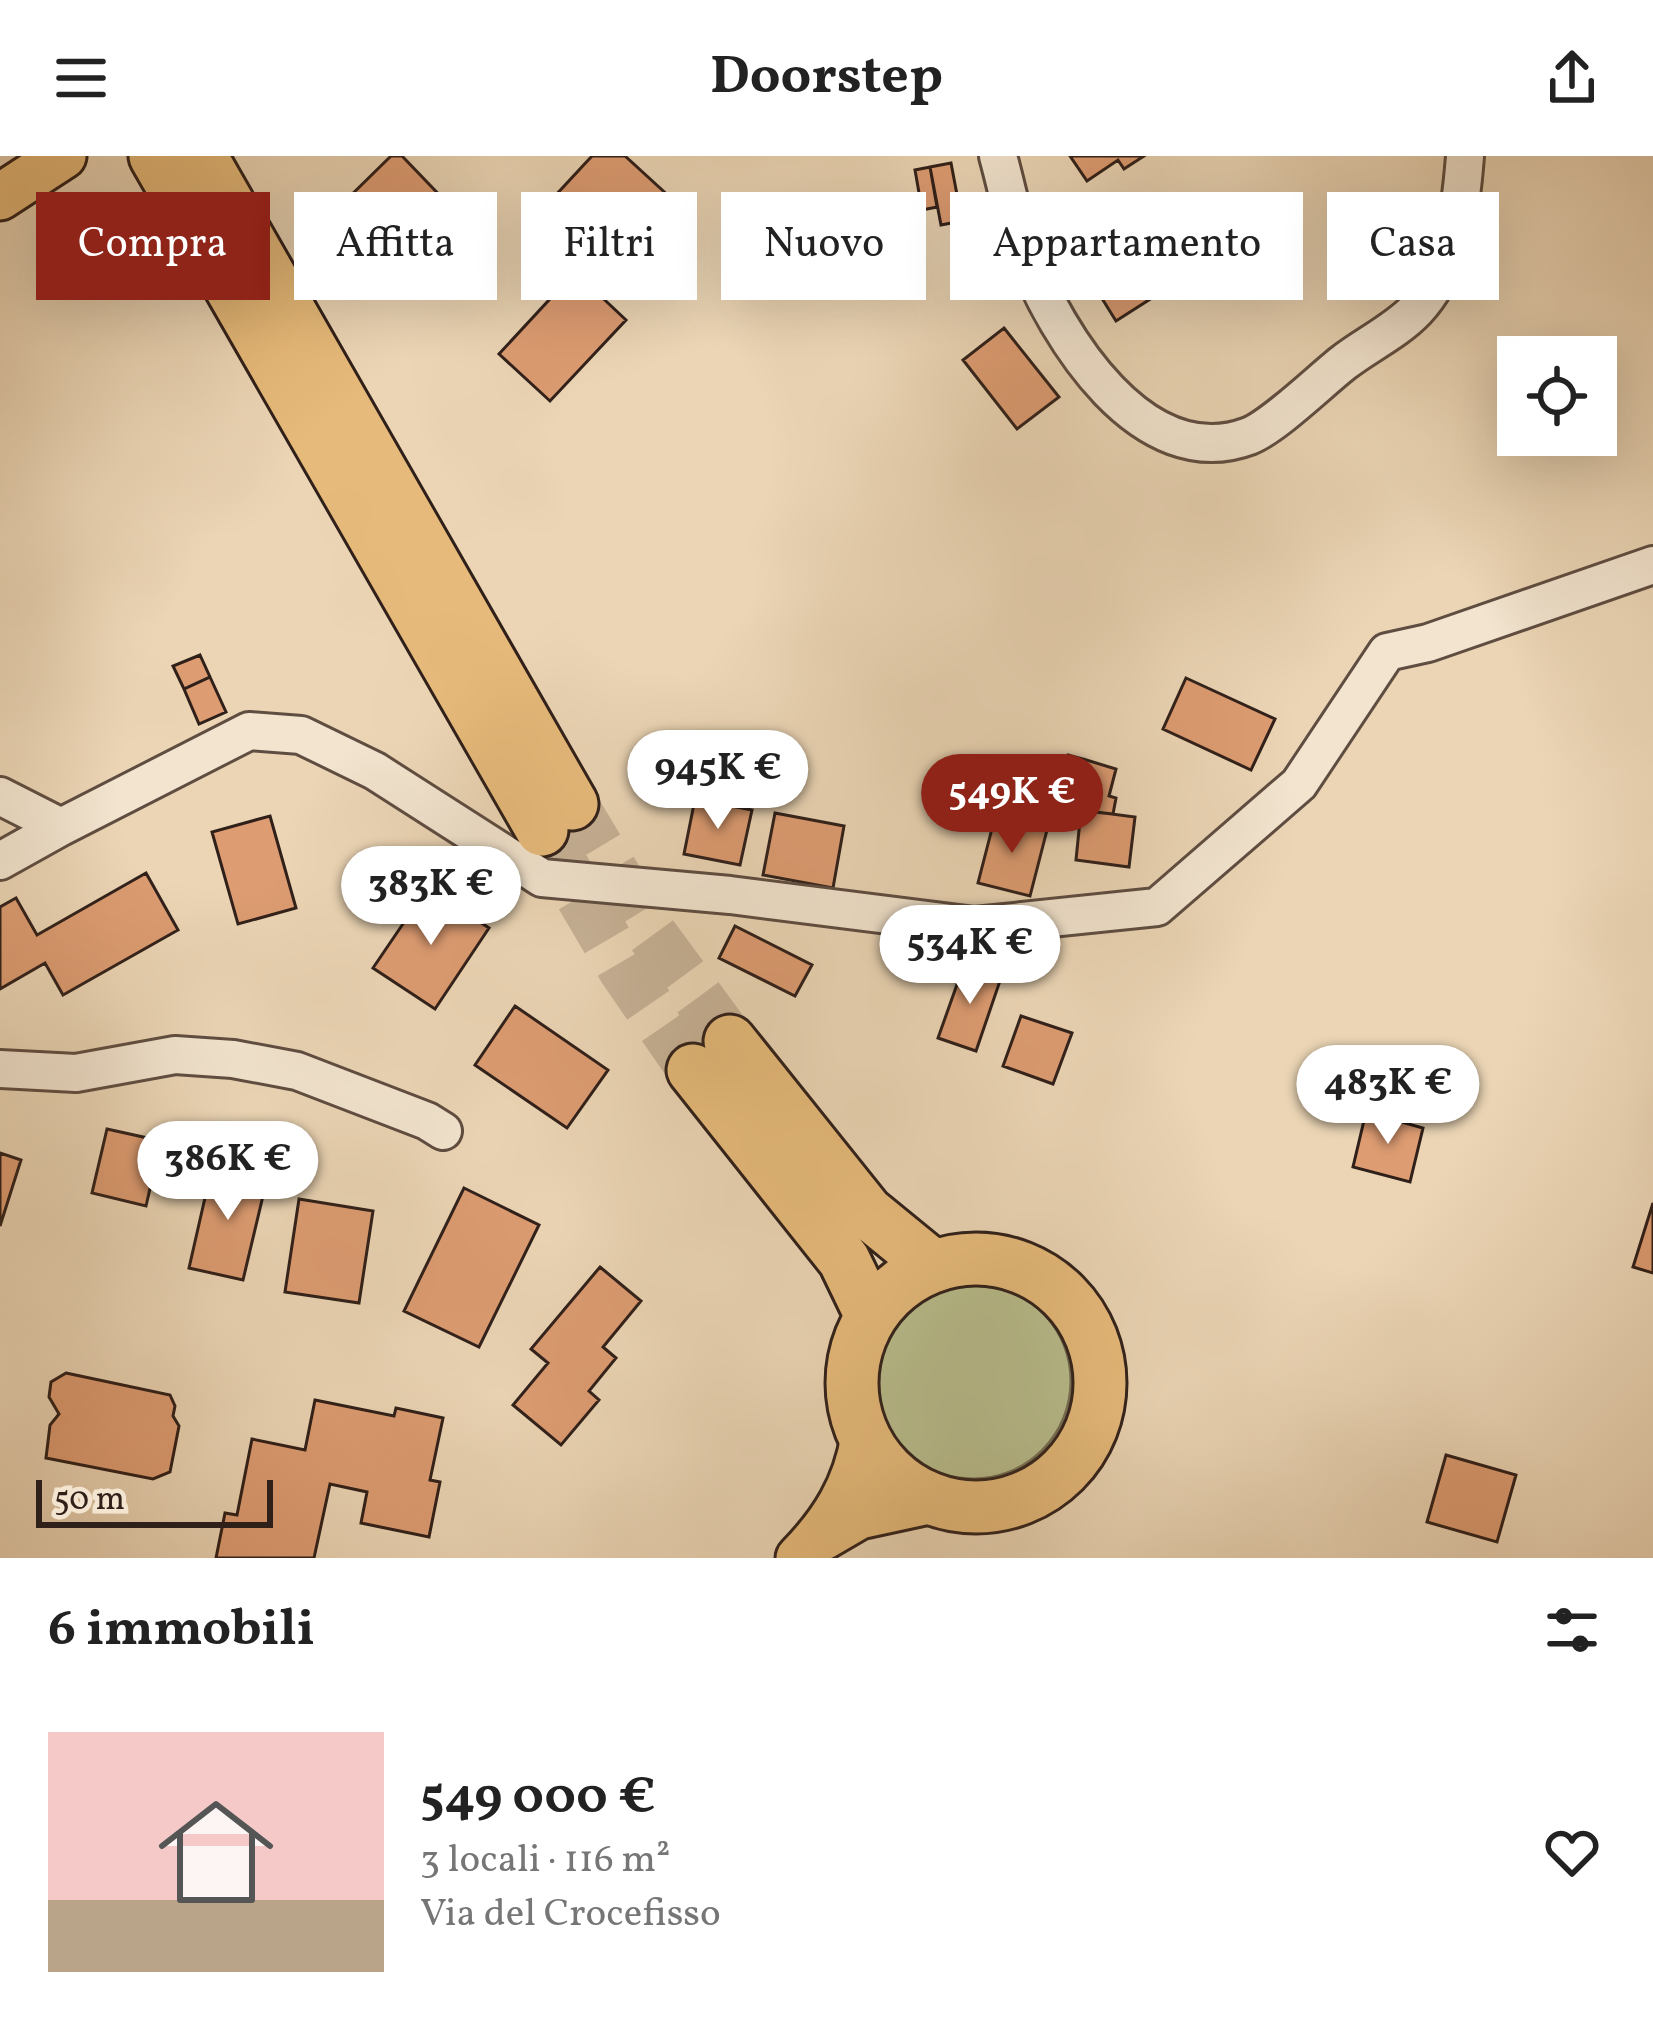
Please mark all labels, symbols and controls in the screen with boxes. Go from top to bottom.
text: Doorstep [710,41,943,116]
icon: menu [48,45,114,111]
icon: share [1539,45,1605,111]
chip: Compra [36,192,270,300]
chip: Affitta [294,192,497,300]
chip: Filtri [521,192,697,300]
chip: Nuovo [721,192,926,300]
chip: Appartamento [950,192,1303,300]
chip: Casa [1327,192,1499,300]
map controls [1497,336,1617,456]
button: locate [1497,336,1617,456]
pin: 945K € [620,730,816,832]
text: 945K € [654,742,782,796]
pin: 549K € [914,754,1110,856]
text: 549K € [948,766,1076,820]
pin: 383K € [333,846,529,948]
text: 383K € [368,858,494,912]
pin: 534K € [872,905,1068,1007]
text: 534K € [906,917,1034,971]
pin: 483K € [1290,1045,1486,1147]
text: 483K € [1323,1057,1453,1111]
pin: 386K € [130,1121,326,1223]
text: 386K € [164,1133,292,1187]
scale bar [36,1474,273,1527]
text: 50 m [54,1478,125,1524]
text: 6 immobili [48,1595,315,1666]
icon: filters [1539,1597,1605,1663]
text: 549 000 € [420,1763,656,1834]
icon: home [144,1780,288,1924]
icon: heart [1539,1819,1605,1885]
text: 3 locali · 116 m² [420,1834,670,1888]
text: Via del Crocefisso [420,1888,721,1942]

